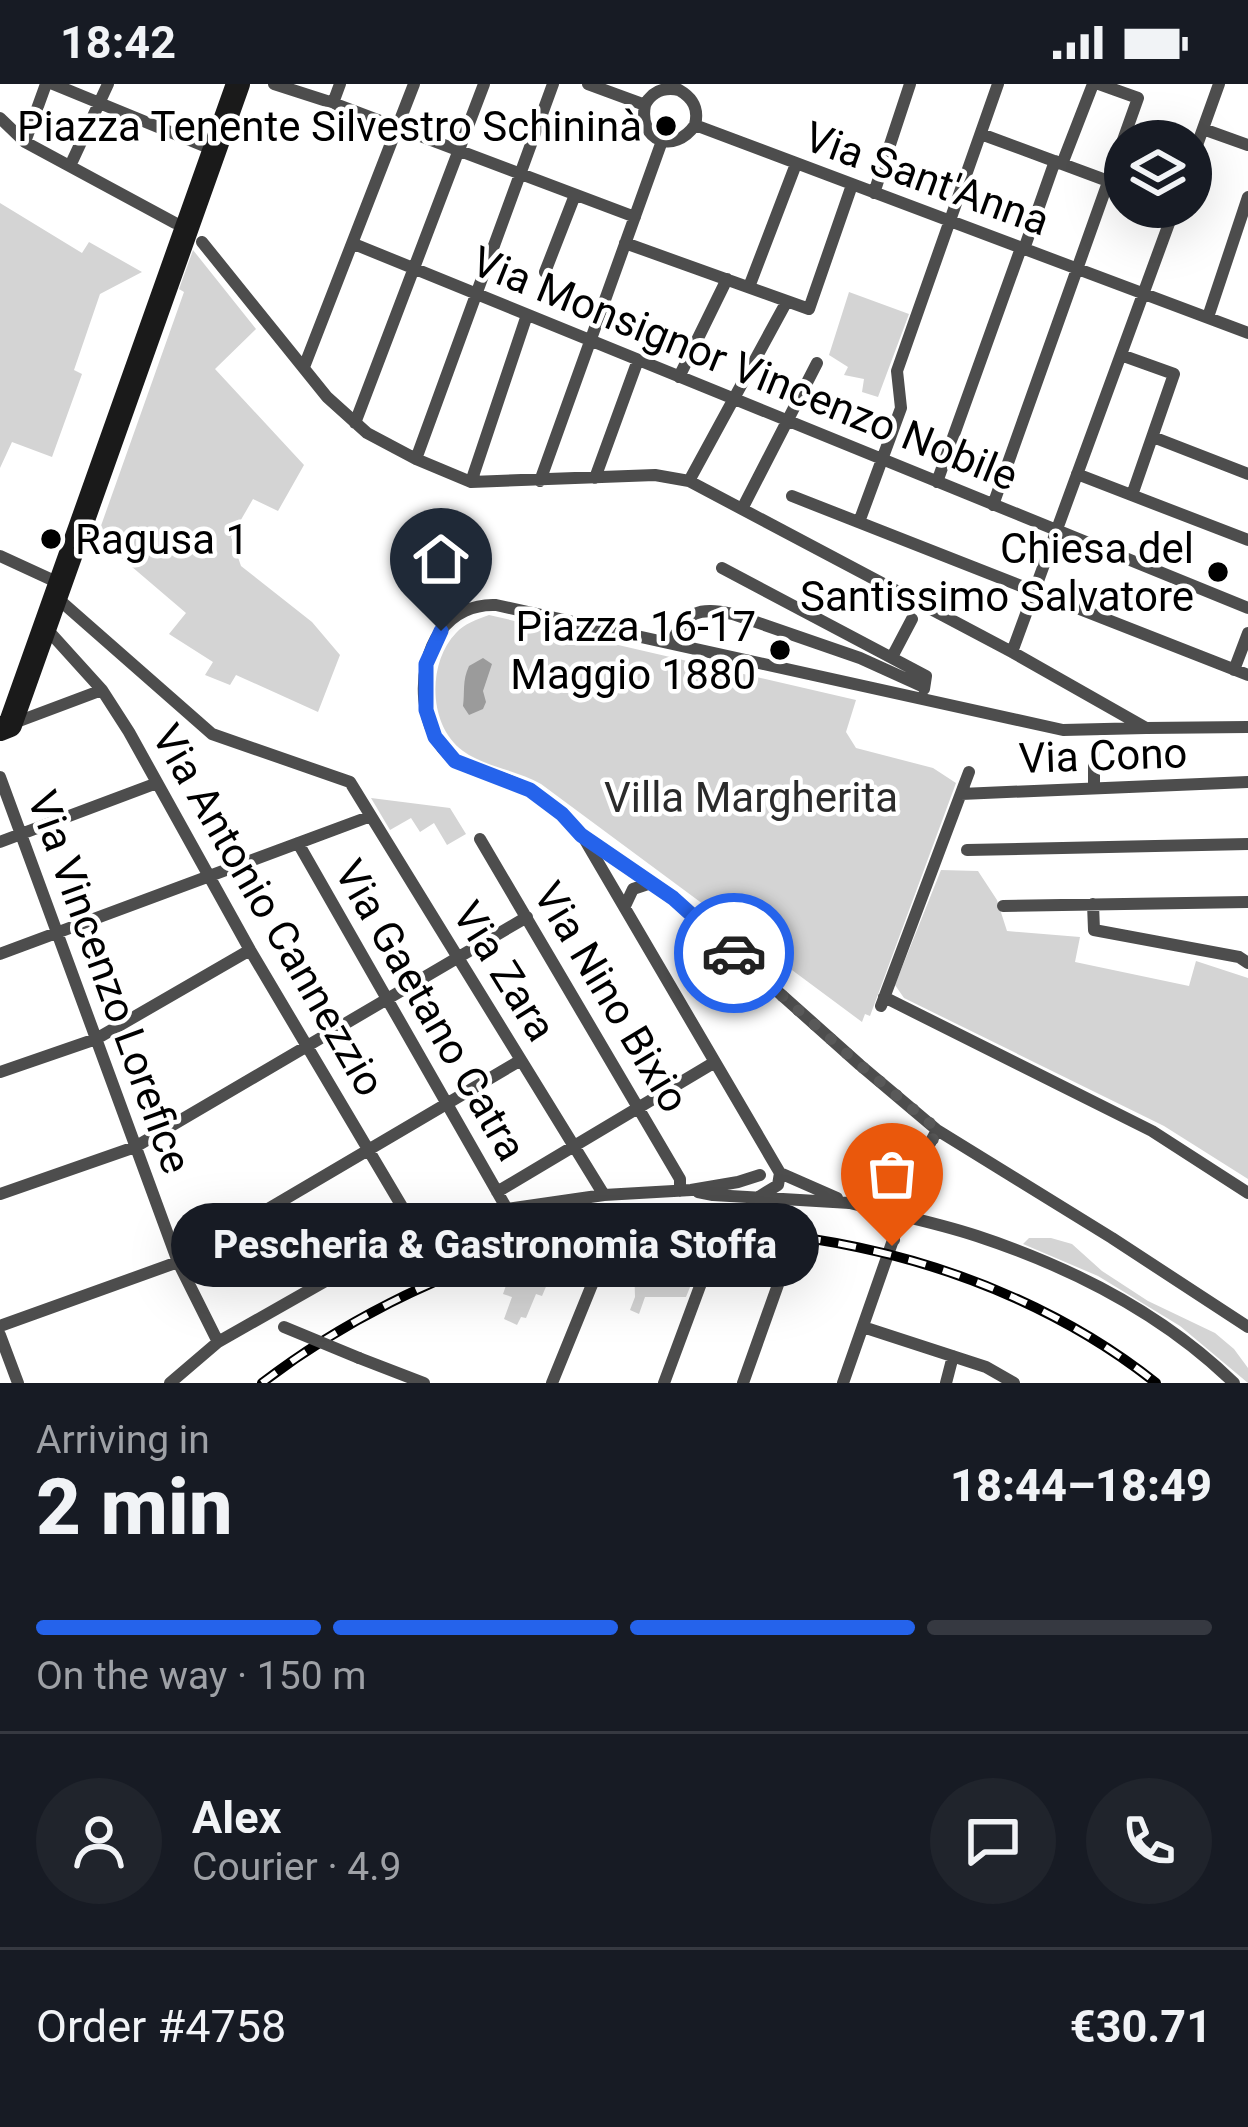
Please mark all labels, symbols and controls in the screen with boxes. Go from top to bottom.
text: 18:42 [60,16,176,69]
place label: Piazza Tenente Silvestro Schininà [17,102,642,151]
street label: Via Sant'Anna [798,112,1056,245]
marker: Piazza Tenente Silvestro Schininà [653,113,679,139]
map controls [1104,120,1212,228]
button: layers [1104,120,1212,228]
street label: Via Monsignor Vincenzo Nobile [465,236,1025,501]
pin [390,508,492,631]
place label: Ragusa 1 [75,515,249,564]
place label: Chiesa del Santissimo Salvatore [800,524,1194,621]
marker: Ragusa 1 [38,526,64,552]
icon: home [408,526,474,592]
marker: Chiesa del Santissimo Salvatore [1205,559,1231,585]
place label: Piazza 16-17 Maggio 1880 [510,602,756,699]
marker: Piazza 16-17 Maggio 1880 [767,637,793,663]
street label: Via Antonio Cannezzio [142,716,395,1105]
street label: Via Cono [1018,728,1188,783]
park label: Villa Margherita [604,773,898,822]
street label: Via Vincenzo Lorefice [18,784,201,1180]
street label: Via Gaetano Catra [325,852,536,1169]
street label: Via Nino Bixio [524,873,699,1121]
street label: Via Zara [443,893,566,1050]
courier [674,893,794,1013]
icon: car [701,920,767,986]
pin [841,1123,943,1246]
icon: bag [859,1141,925,1207]
callout: Pescheria & Gastronomia Stoffa [172,1204,820,1288]
text: Pescheria & Gastronomia Stoffa [213,1222,777,1268]
text: Arriving in [36,1417,210,1463]
text: 18:44–18:49 [950,1459,1212,1512]
text: 2 min [36,1462,233,1553]
text: On the way · 150 m [36,1653,367,1699]
button: person [36,1778,162,1904]
button: chat [930,1778,1056,1904]
button: phone [1086,1778,1212,1904]
text: Alex [192,1791,281,1844]
text: Courier · 4.9 [192,1844,401,1890]
text: Order #4758 [36,2000,286,2053]
text: €30.71 [1070,2000,1212,2053]

